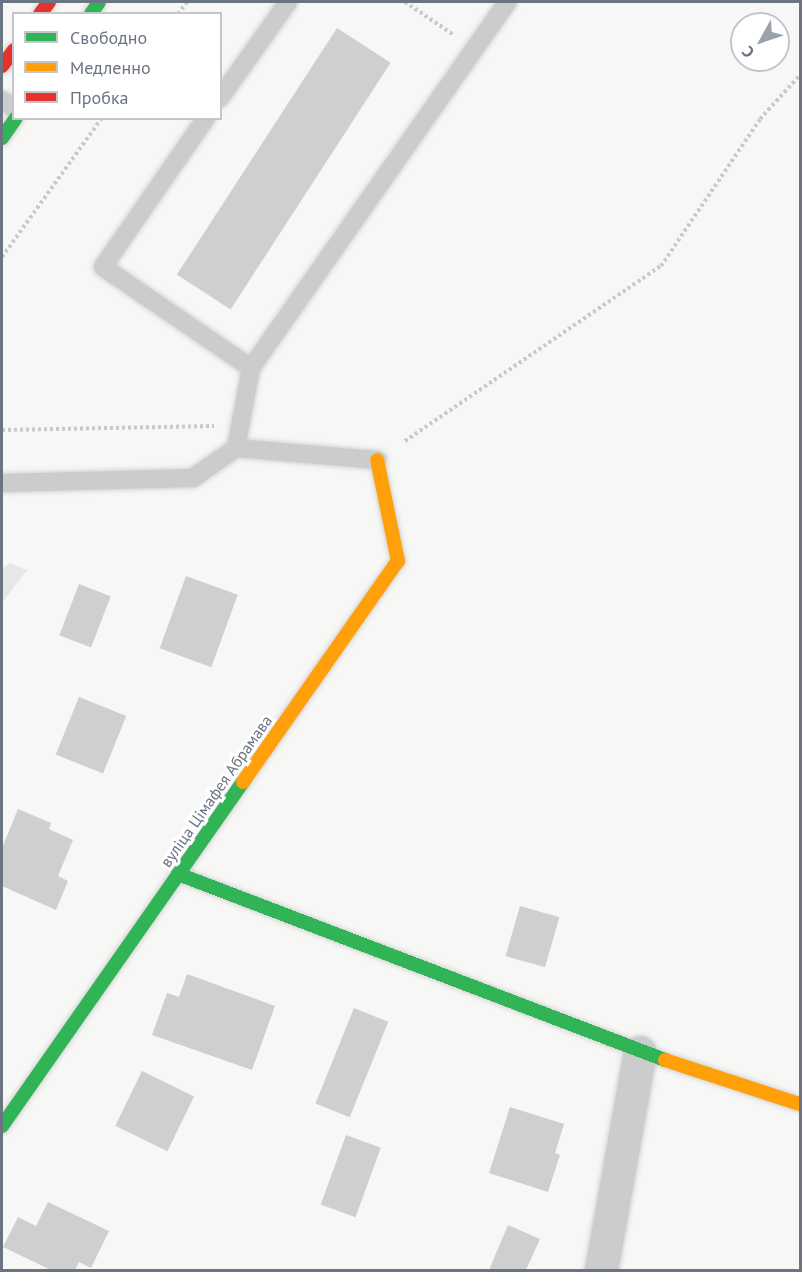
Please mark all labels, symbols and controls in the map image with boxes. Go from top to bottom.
legend [12,12,222,120]
north arrow [730,12,790,72]
text: Свободно [70,26,147,49]
text: С [737,42,758,62]
text: Медленно [70,56,151,79]
text: Пробка [70,86,128,109]
street label: вуліца Цімафея Абрамава [156,711,276,871]

